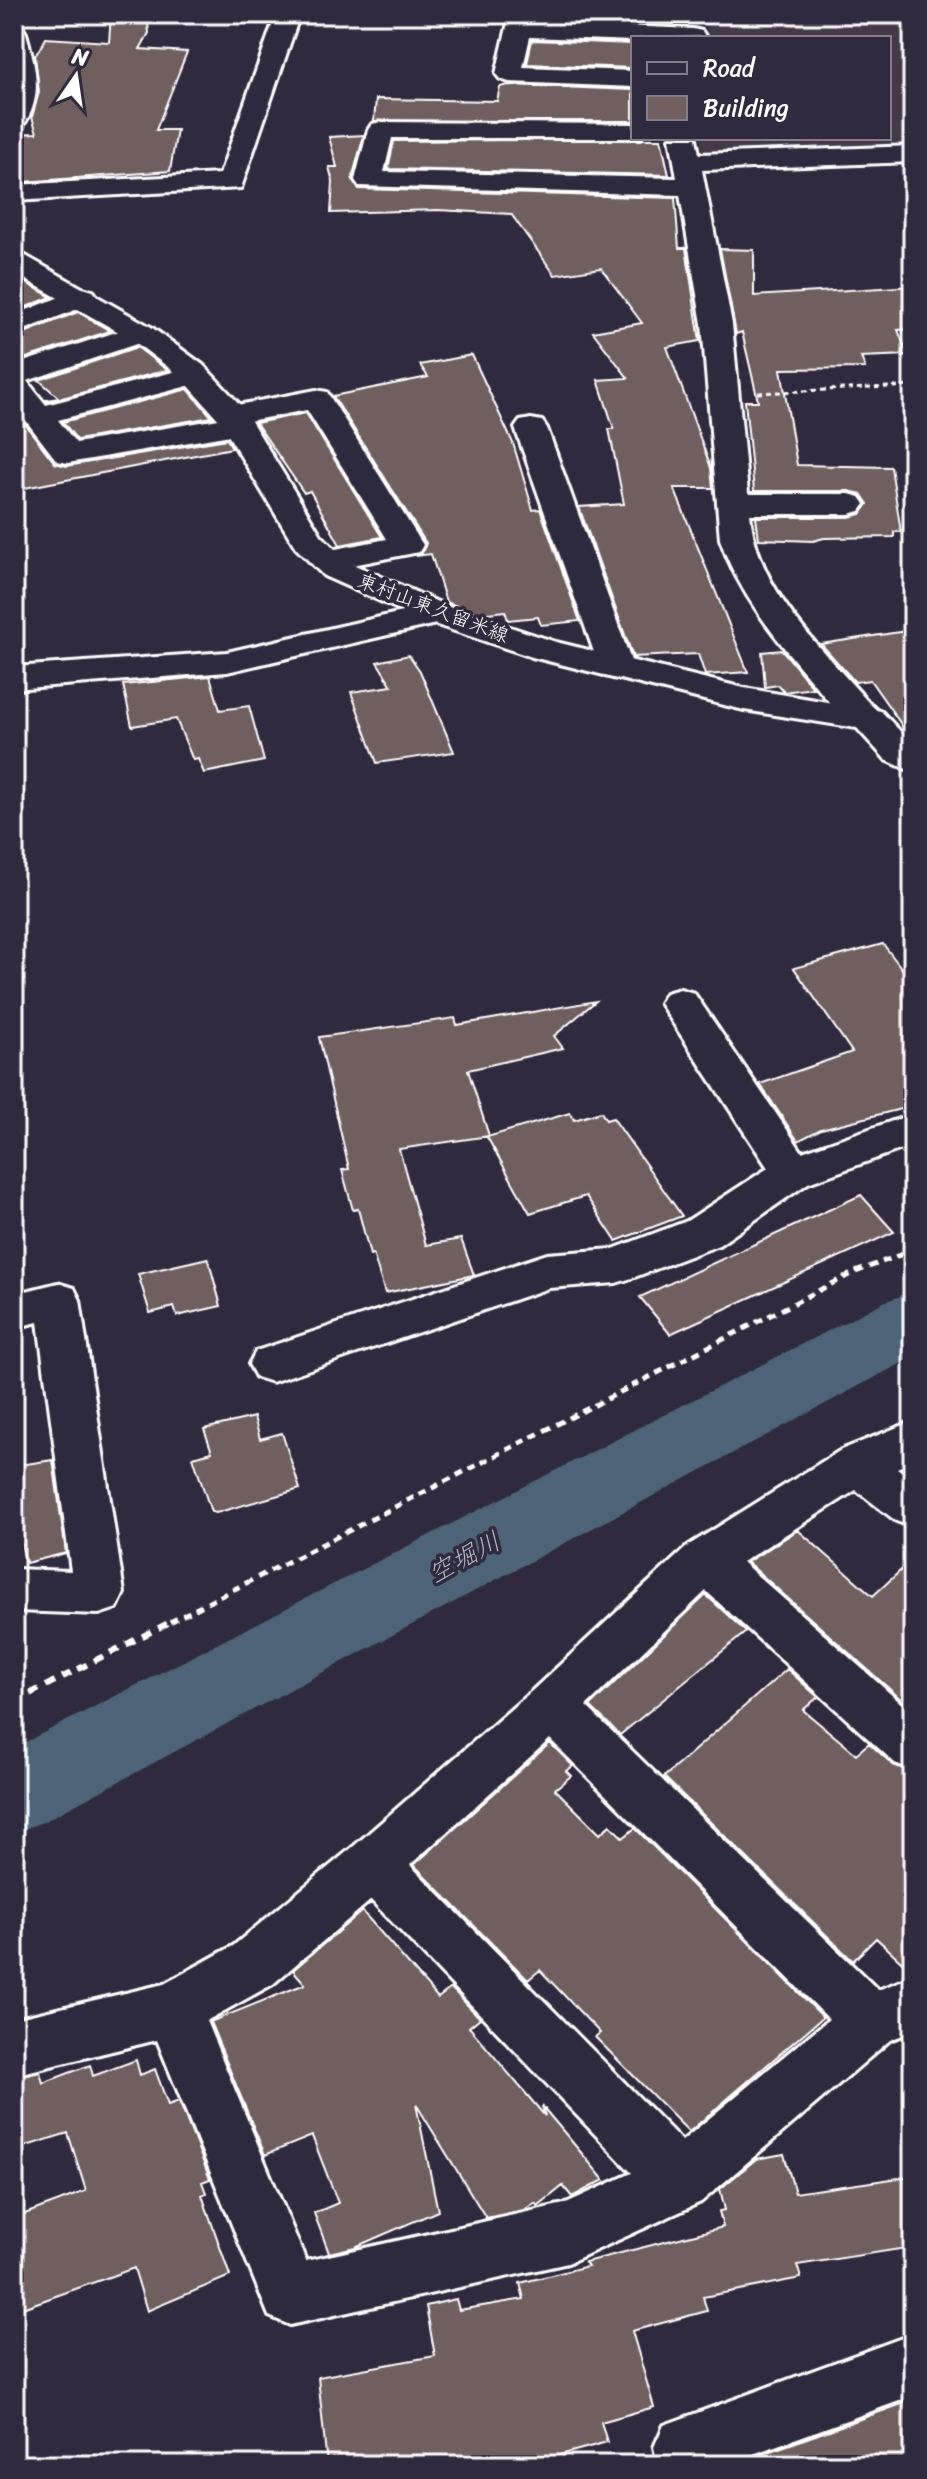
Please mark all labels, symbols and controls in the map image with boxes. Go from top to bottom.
north arrow [36,36,116,116]
text: N [68,36,93,78]
legend [631,36,891,140]
text: Road [703,47,757,89]
text: Building [703,87,789,129]
street label: 東村山東久留米線 [352,563,514,653]
water label: 空堀川 [419,1518,509,1596]

